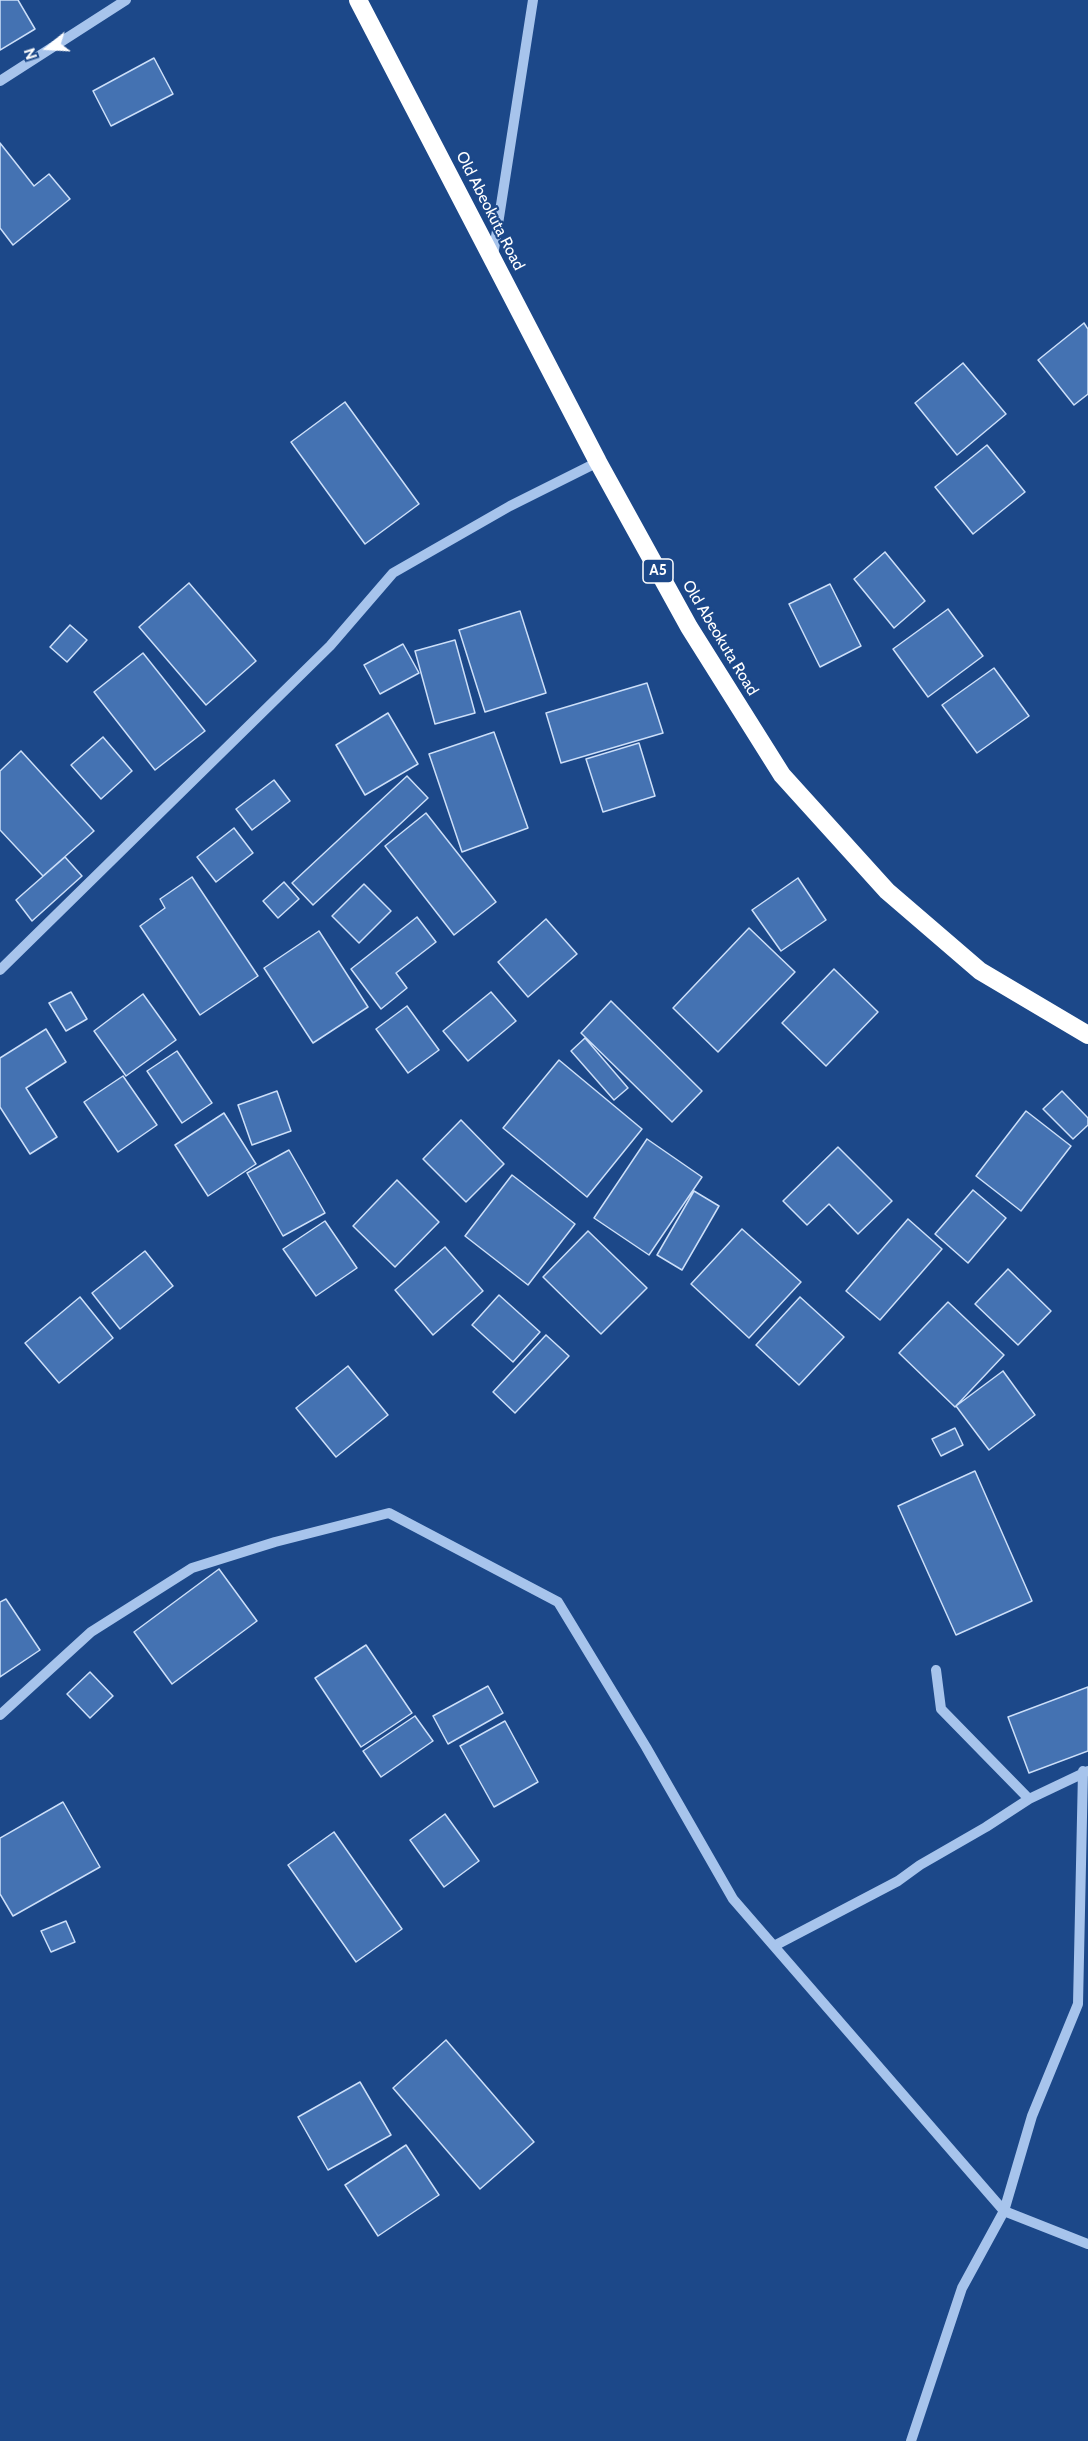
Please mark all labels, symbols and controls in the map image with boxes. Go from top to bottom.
north arrow [18,18,78,78]
text: N [20,45,41,62]
street label: Old Abeokuta Road [452,148,528,274]
road number: A5 [643,559,673,583]
street label: Old Abeokuta Road [678,577,762,699]

